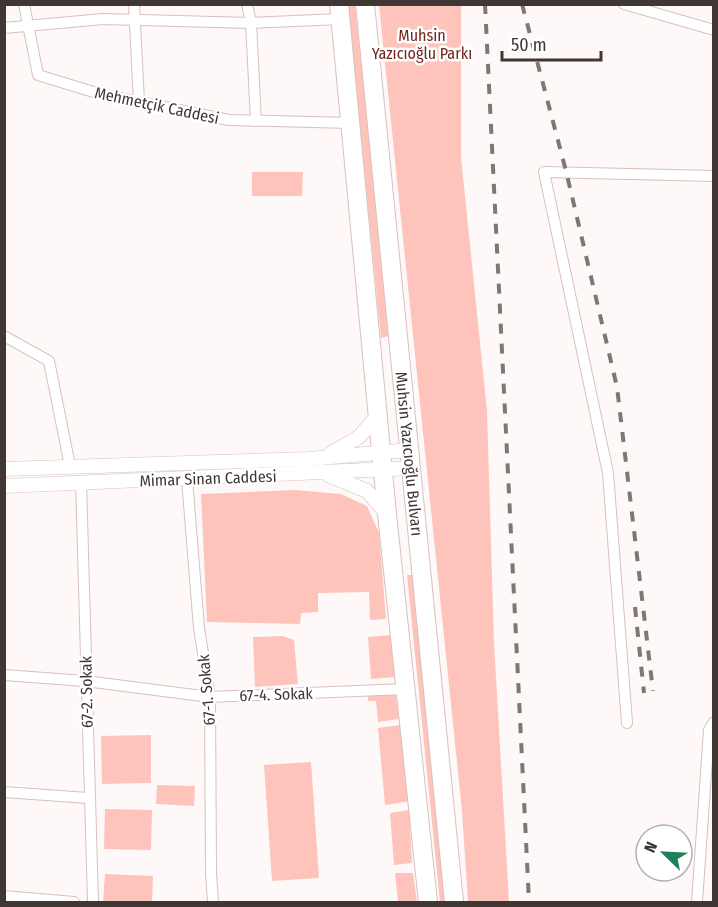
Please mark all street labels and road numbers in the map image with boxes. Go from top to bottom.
street label: Mehmetçik Caddesi [93,83,221,128]
street label: Muhsin Yazıcıoğlu Bulvarı [391,371,427,537]
street label: Mimar Sinan Caddesi [139,467,277,490]
street label: 67-1. Sokak [194,653,219,726]
street label: 67-2. Sokak [76,655,97,728]
street label: 67-4. Sokak [239,684,314,705]

